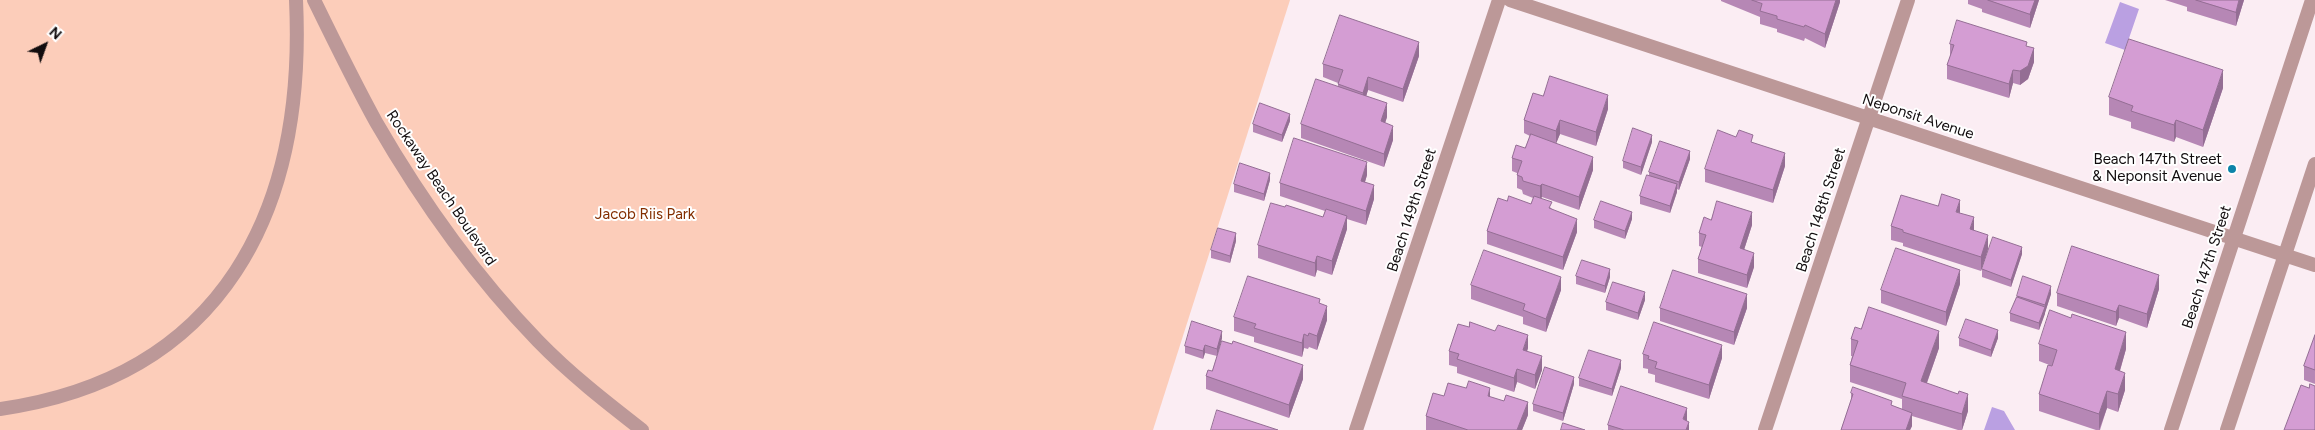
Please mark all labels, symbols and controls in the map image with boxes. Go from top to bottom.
north arrow [20,20,70,70]
text: N [46,24,65,43]
street label: Neponsit Avenue [1860,90,1976,144]
street label: Rockaway Beach Boulevard [382,107,500,269]
street label: Beach 149th Street [1384,146,1440,274]
street label: Beach 148th Street [1792,146,1850,274]
place label: Beach 147th Street & Neponsit Avenue [2092,151,2222,186]
marker: Beach 147th Street & Neponsit Avenue [2226,163,2238,175]
street label: Beach 147th Street [2179,203,2235,331]
park label: Jacob Riis Park [595,206,695,224]

